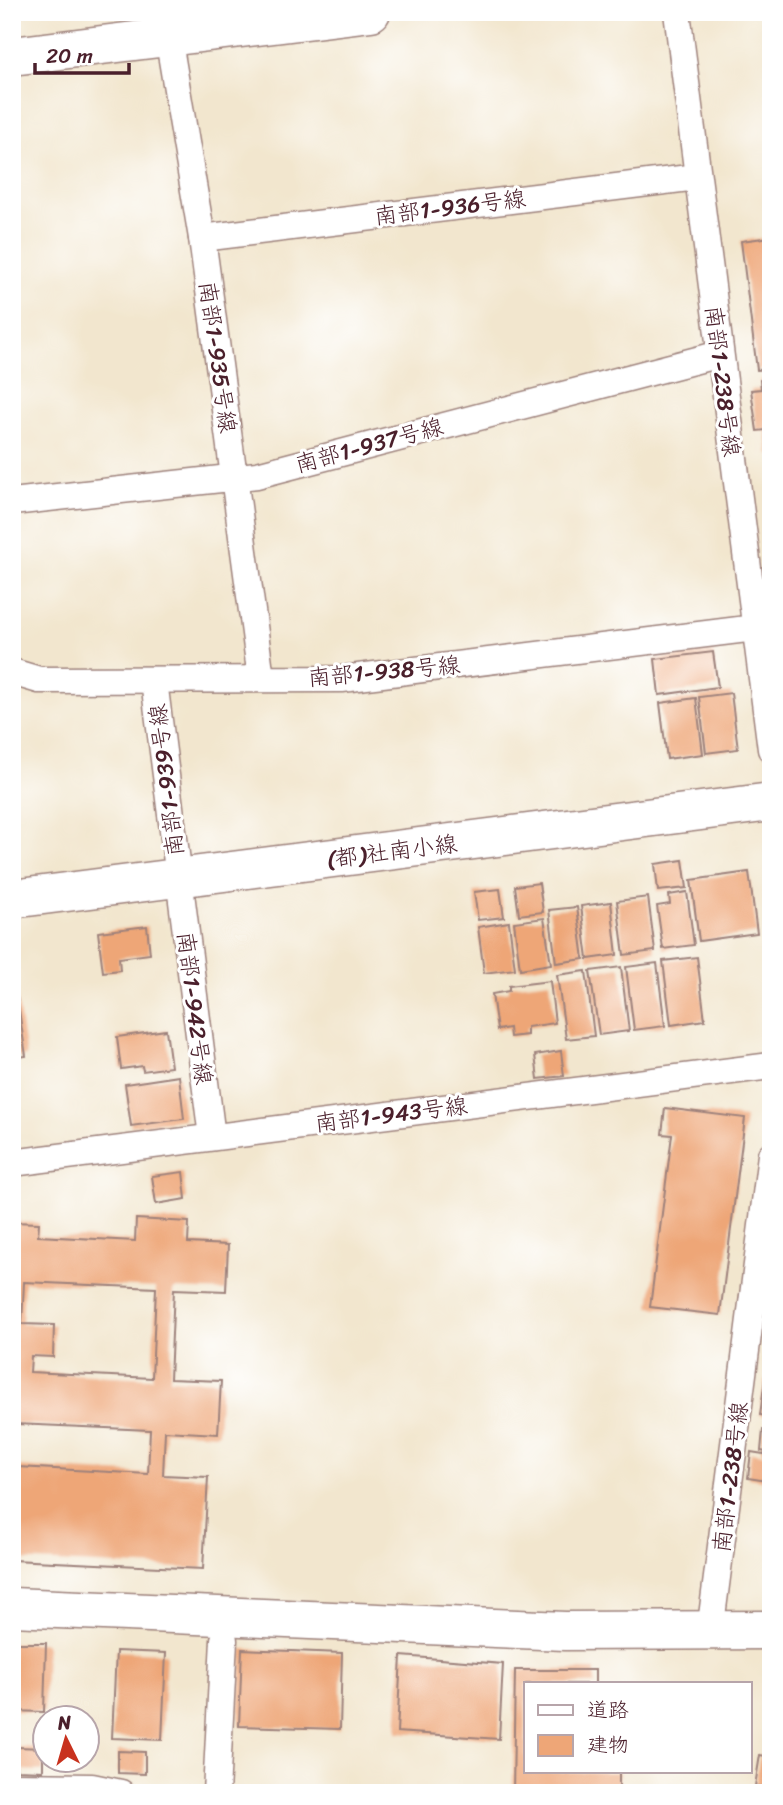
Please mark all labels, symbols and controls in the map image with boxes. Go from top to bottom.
scale bar [35,32,130,76]
text: 20 m [46,37,93,75]
street label: 南部1-936号線 [372,178,528,237]
street label: 南部1-935号線 [187,278,248,436]
street label: 南部1-238号線 [693,303,752,459]
street label: 南部1-937号線 [290,406,448,485]
street label: 南部1-938号線 [306,644,462,699]
street label: 南部1-939号線 [137,701,196,859]
street label: (都)社南小線 [324,823,460,880]
street label: 南部1-942号線 [165,929,224,1087]
street label: 南部1-943号線 [312,1085,470,1144]
street label: 南部1-238号線 [701,1399,760,1555]
legend [524,1682,752,1773]
text: 道路 [587,1691,629,1729]
north arrow [32,1703,102,1773]
text: N [56,1705,73,1740]
text: 建物 [587,1726,629,1764]

